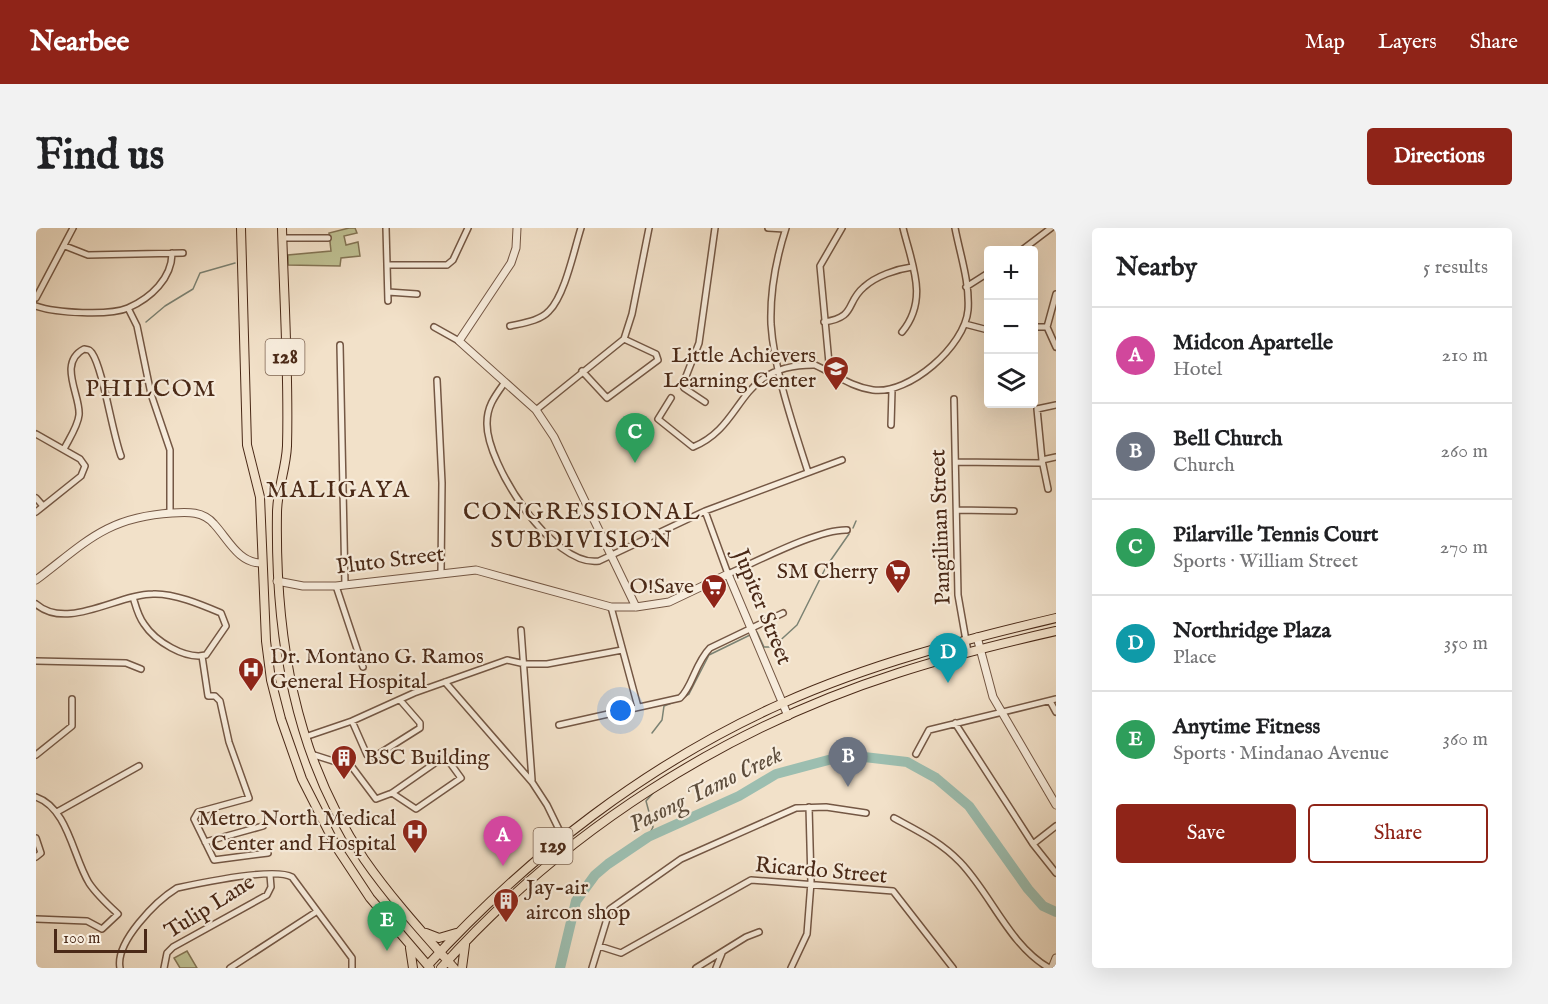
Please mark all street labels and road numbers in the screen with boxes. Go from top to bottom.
road number: 128 [266,339,304,375]
street label: Pangilinan Street [924,448,958,605]
street label: Pluto Street [334,540,446,582]
street label: Jupiter Street [725,542,798,670]
road number: 129 [534,828,572,864]
street label: Ricardo Street [754,851,889,891]
street label: Tulip Lane [160,868,260,946]

